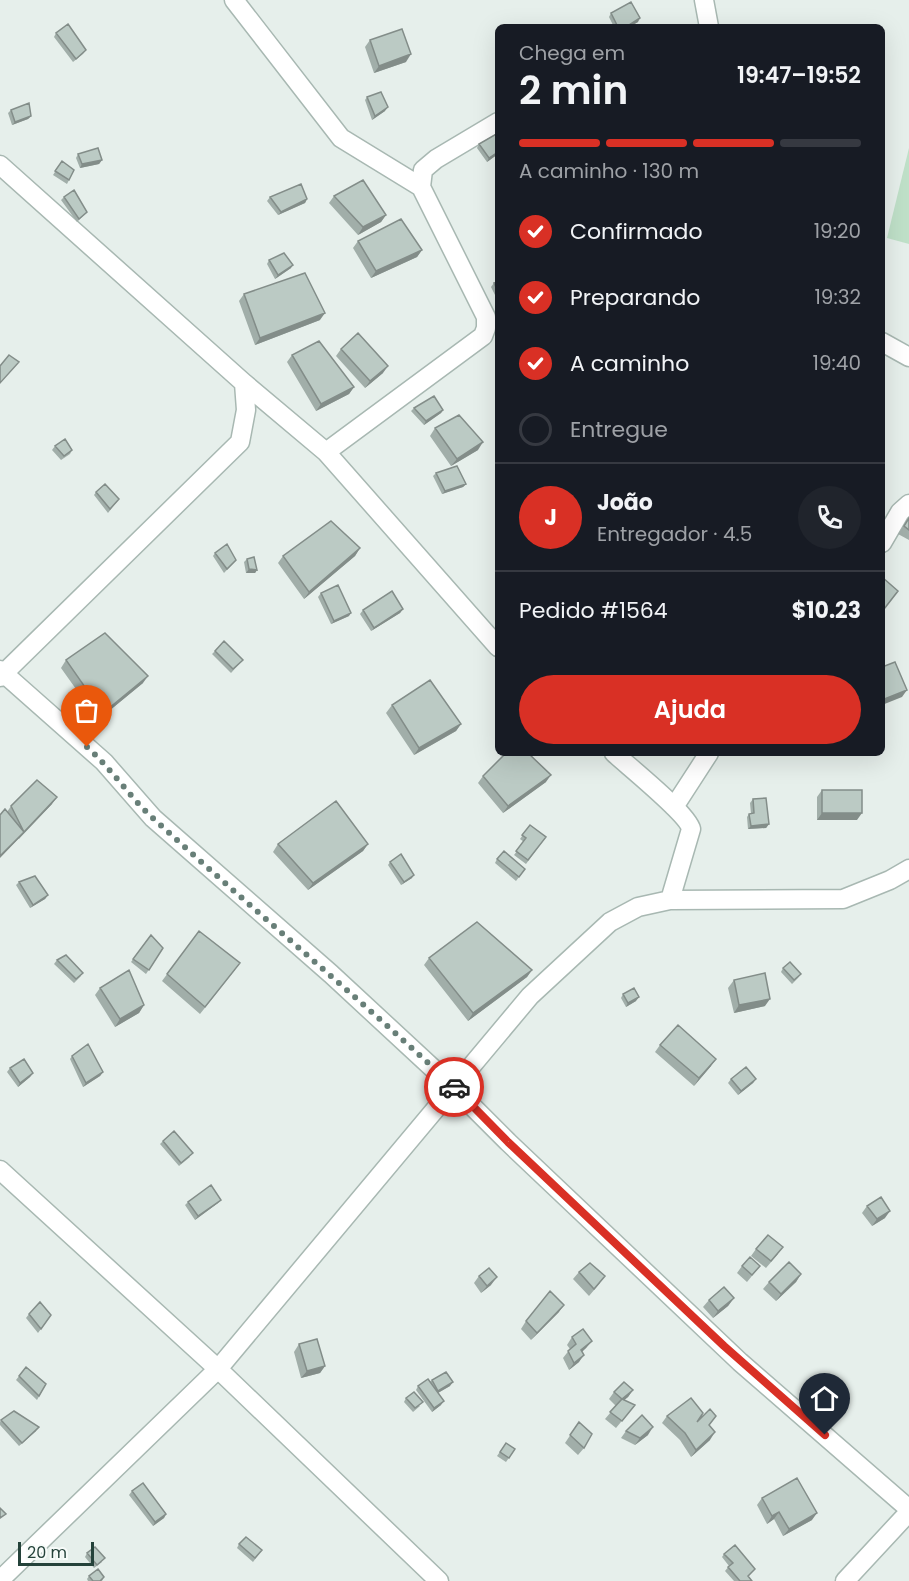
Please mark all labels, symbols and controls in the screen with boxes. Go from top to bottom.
text: Chega em [519,39,625,67]
text: 19:47–19:52 [737,60,861,91]
text: 2 min [519,63,628,118]
text: A caminho · 130 m [519,157,699,185]
icon: check [519,215,552,248]
text: Confirmado [570,216,703,247]
text: 19:20 [814,217,861,245]
icon: check [519,281,552,314]
text: Preparando [570,282,700,313]
text: 19:32 [814,283,861,311]
icon: check [519,347,552,380]
text: A caminho [570,348,689,379]
text: 19:40 [813,349,861,377]
text: Entregue [570,414,668,445]
button: phone [798,486,861,549]
text: João [597,487,653,518]
text: J [544,502,557,533]
text: Entregador · 4.5 [597,520,752,548]
text: Pedido #1564 [519,595,668,626]
text: $10.23 [792,595,861,626]
button: Ajuda [519,675,861,744]
pin [61,685,112,747]
icon: bag [70,694,103,727]
courier [424,1057,484,1117]
icon: car [438,1071,471,1104]
pin [799,1373,850,1435]
icon: home [808,1382,841,1415]
scale bar [18,1539,94,1566]
text: 20 m [27,1541,67,1564]

